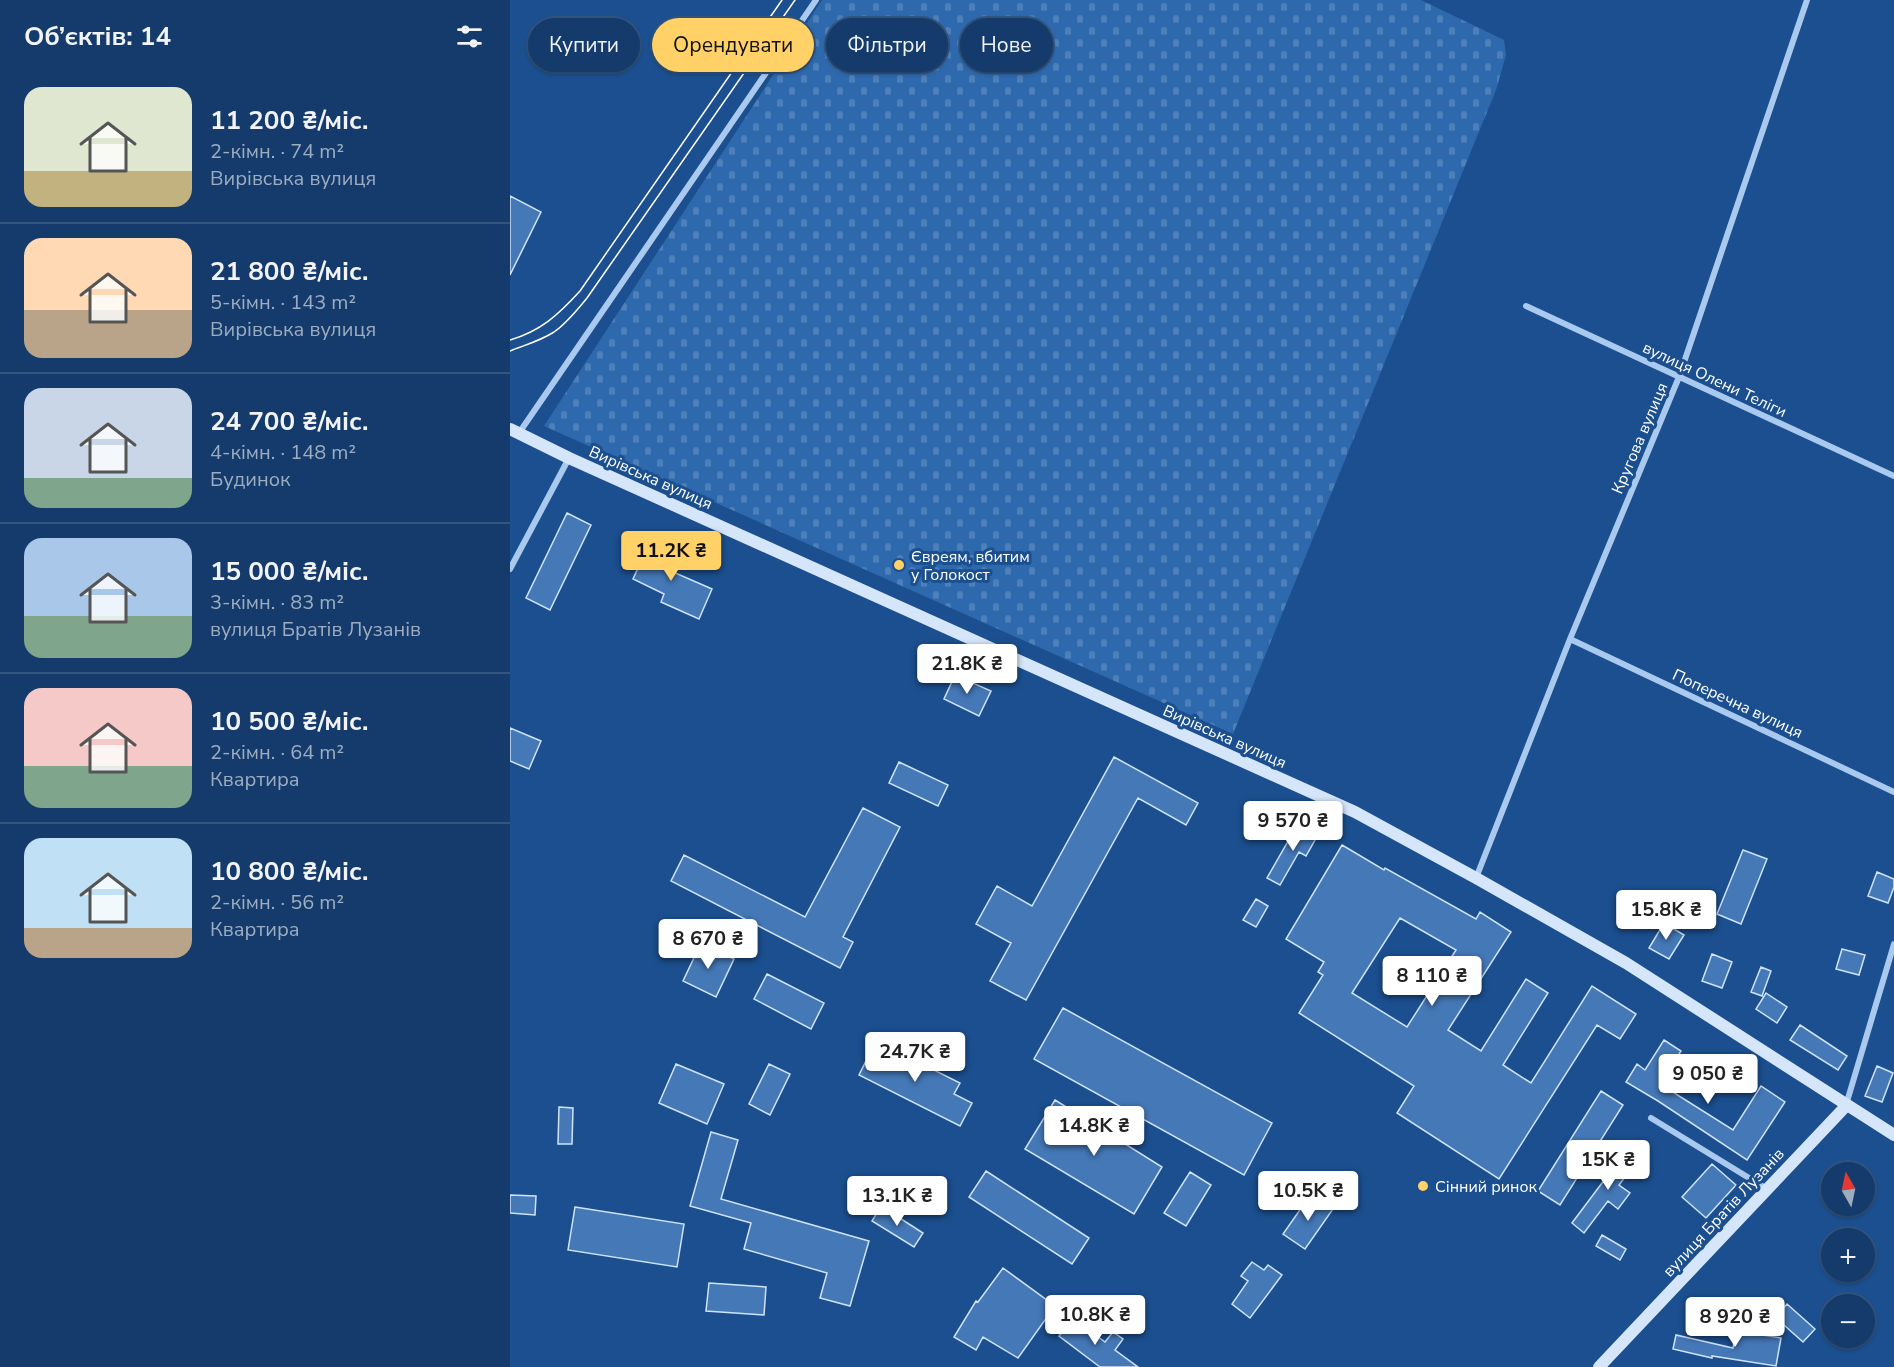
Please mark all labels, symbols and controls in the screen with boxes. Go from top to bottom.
chip: Купити [528,18,640,72]
chip: Орендувати [652,18,814,72]
chip: Фільтри [826,18,948,72]
chip: Нове [960,18,1053,72]
text: Об’єктів: 14 [24,19,171,54]
icon: filters [453,20,486,53]
text: 11 200 ₴/міс. [210,103,368,138]
icon: home [72,111,144,183]
text: 2-кімн. · 74 m² [210,138,344,165]
text: Вирівська вулиця [210,165,376,192]
text: 21 800 ₴/міс. [210,254,368,289]
icon: home [72,262,144,334]
text: 5-кімн. · 143 m² [210,289,356,316]
text: Вирівська вулиця [210,316,376,343]
street label: вулиця Олени Теліги [1639,337,1790,423]
street label: Кругова вулиця [1607,379,1673,497]
text: 24 700 ₴/міс. [210,404,368,439]
icon: home [72,412,144,484]
text: 4-кімн. · 148 m² [210,439,356,466]
street label: Вирівська вулиця [585,441,716,515]
text: Будинок [210,466,291,493]
pin: 11.2K ₴ [616,531,726,582]
text: 11.2K ₴ [635,537,707,564]
place label: Євреям, вбитим у Голокост [911,546,1030,586]
text: 15 000 ₴/міс. [210,554,368,589]
marker: Євреям, вбитим у Голокост [892,558,906,572]
icon: home [72,562,144,634]
text: 3-кімн. · 83 m² [210,589,344,616]
text: вулиця Братів Лузанів [210,616,421,643]
pin: 21.8K ₴ [912,644,1022,695]
text: 21.8K ₴ [931,650,1003,677]
street label: Поперечна вулиця [1669,664,1806,744]
street label: Вирівська вулиця [1159,700,1290,774]
text: 10 500 ₴/міс. [210,704,368,739]
icon: home [72,712,144,784]
text: 2-кімн. · 64 m² [210,739,344,766]
text: Квартира [210,766,300,793]
pin: 9 570 ₴ [1238,801,1348,852]
text: 9 570 ₴ [1258,807,1328,834]
text: 10 800 ₴/міс. [210,854,368,889]
icon: home [72,862,144,934]
text: 2-кімн. · 56 m² [210,889,344,916]
pin: 15.8K ₴ [1611,890,1721,941]
text: 15.8K ₴ [1630,896,1702,923]
text: Квартира [210,916,300,943]
pin: 8 670 ₴ [653,919,763,970]
text: 8 670 ₴ [673,925,743,952]
pin: 8 110 ₴ [1377,956,1487,1007]
text: 8 110 ₴ [1397,962,1467,989]
pin: 24.7K ₴ [860,1032,970,1083]
text: 24.7K ₴ [879,1038,951,1065]
pin: 9 050 ₴ [1653,1054,1763,1105]
text: 9 050 ₴ [1673,1060,1743,1087]
pin: 14.8K ₴ [1039,1106,1149,1157]
text: 14.8K ₴ [1058,1112,1130,1139]
pin: 15K ₴ [1566,1140,1650,1191]
street label: вулиця Братів Лузанів [1658,1143,1790,1282]
text: 15K ₴ [1581,1146,1635,1173]
north arrow [1821,1162,1875,1216]
map controls [1821,1162,1875,1348]
pin: 10.5K ₴ [1253,1171,1363,1222]
pin: 13.1K ₴ [842,1176,952,1227]
place label: Сінний ринок [1435,1176,1538,1198]
text: 10.5K ₴ [1272,1177,1344,1204]
marker: Сінний ринок [1416,1179,1430,1193]
text: 13.1K ₴ [861,1182,933,1209]
button: + [1821,1228,1875,1282]
button: − [1821,1294,1875,1348]
pin: 10.8K ₴ [1040,1295,1150,1346]
pin: 8 920 ₴ [1680,1297,1790,1348]
text: 10.8K ₴ [1059,1301,1131,1328]
text: 8 920 ₴ [1700,1303,1770,1330]

